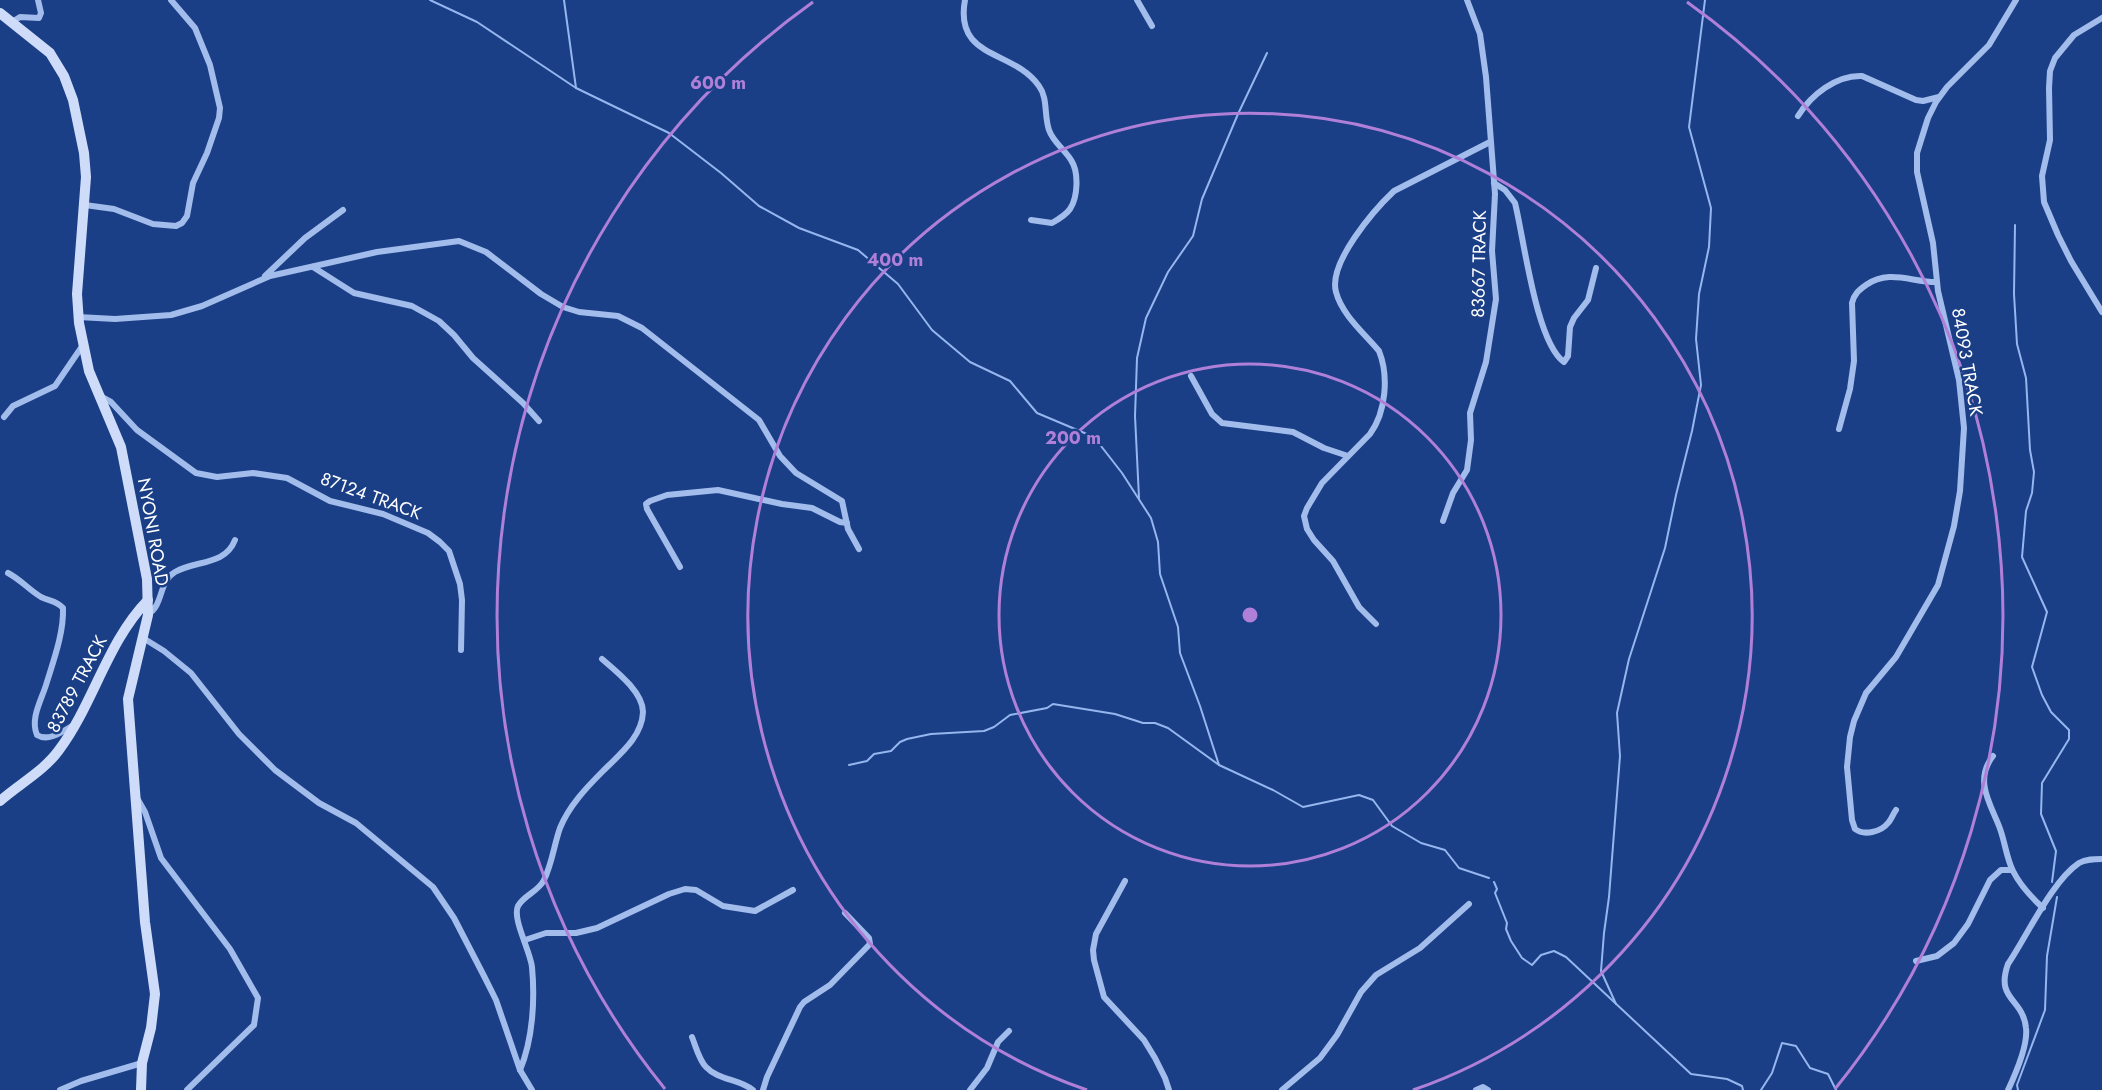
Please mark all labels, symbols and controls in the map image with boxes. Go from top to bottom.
text: 600 m [690,70,746,96]
street label: 83667 TRACK [1465,209,1493,318]
text: 400 m [867,247,923,273]
street label: 84093 TRACK [1945,306,1989,419]
text: 200 m [1045,425,1101,451]
street label: 87124 TRACK [317,466,426,527]
street label: NYONI ROAD [131,476,175,588]
centre of rings [1240,605,1260,625]
street label: 83789 TRACK [40,630,114,737]

